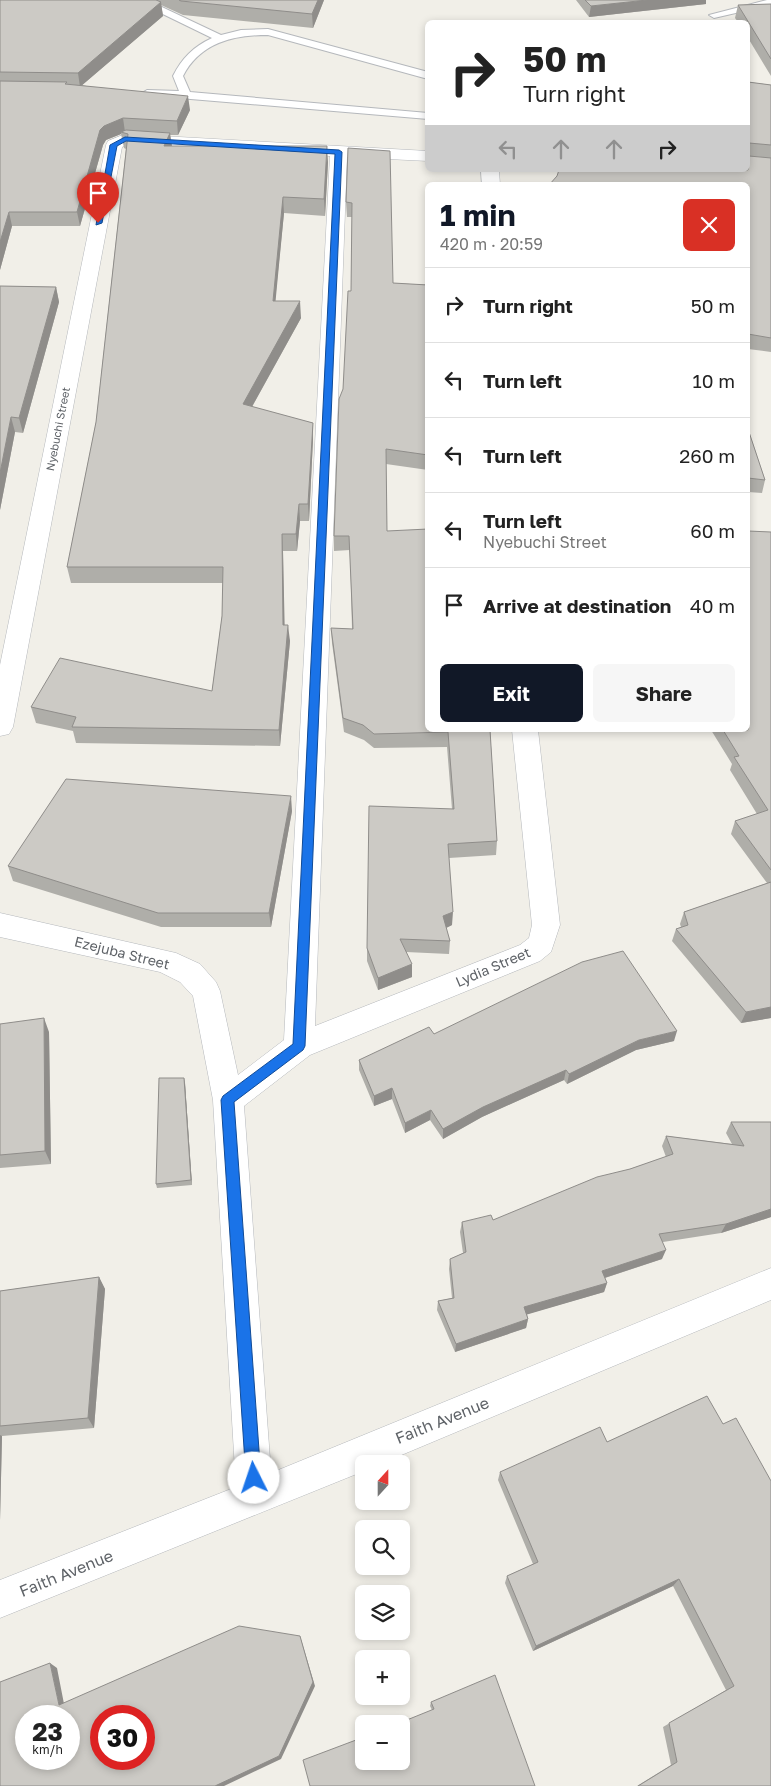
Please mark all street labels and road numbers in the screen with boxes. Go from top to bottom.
street label: Nyebuchi Street [43,386,72,472]
street label: Ezejuba Street [73,932,171,973]
street label: Lydia Street [453,943,533,990]
street label: Faith Avenue [392,1392,492,1448]
street label: Faith Avenue [16,1545,116,1601]

